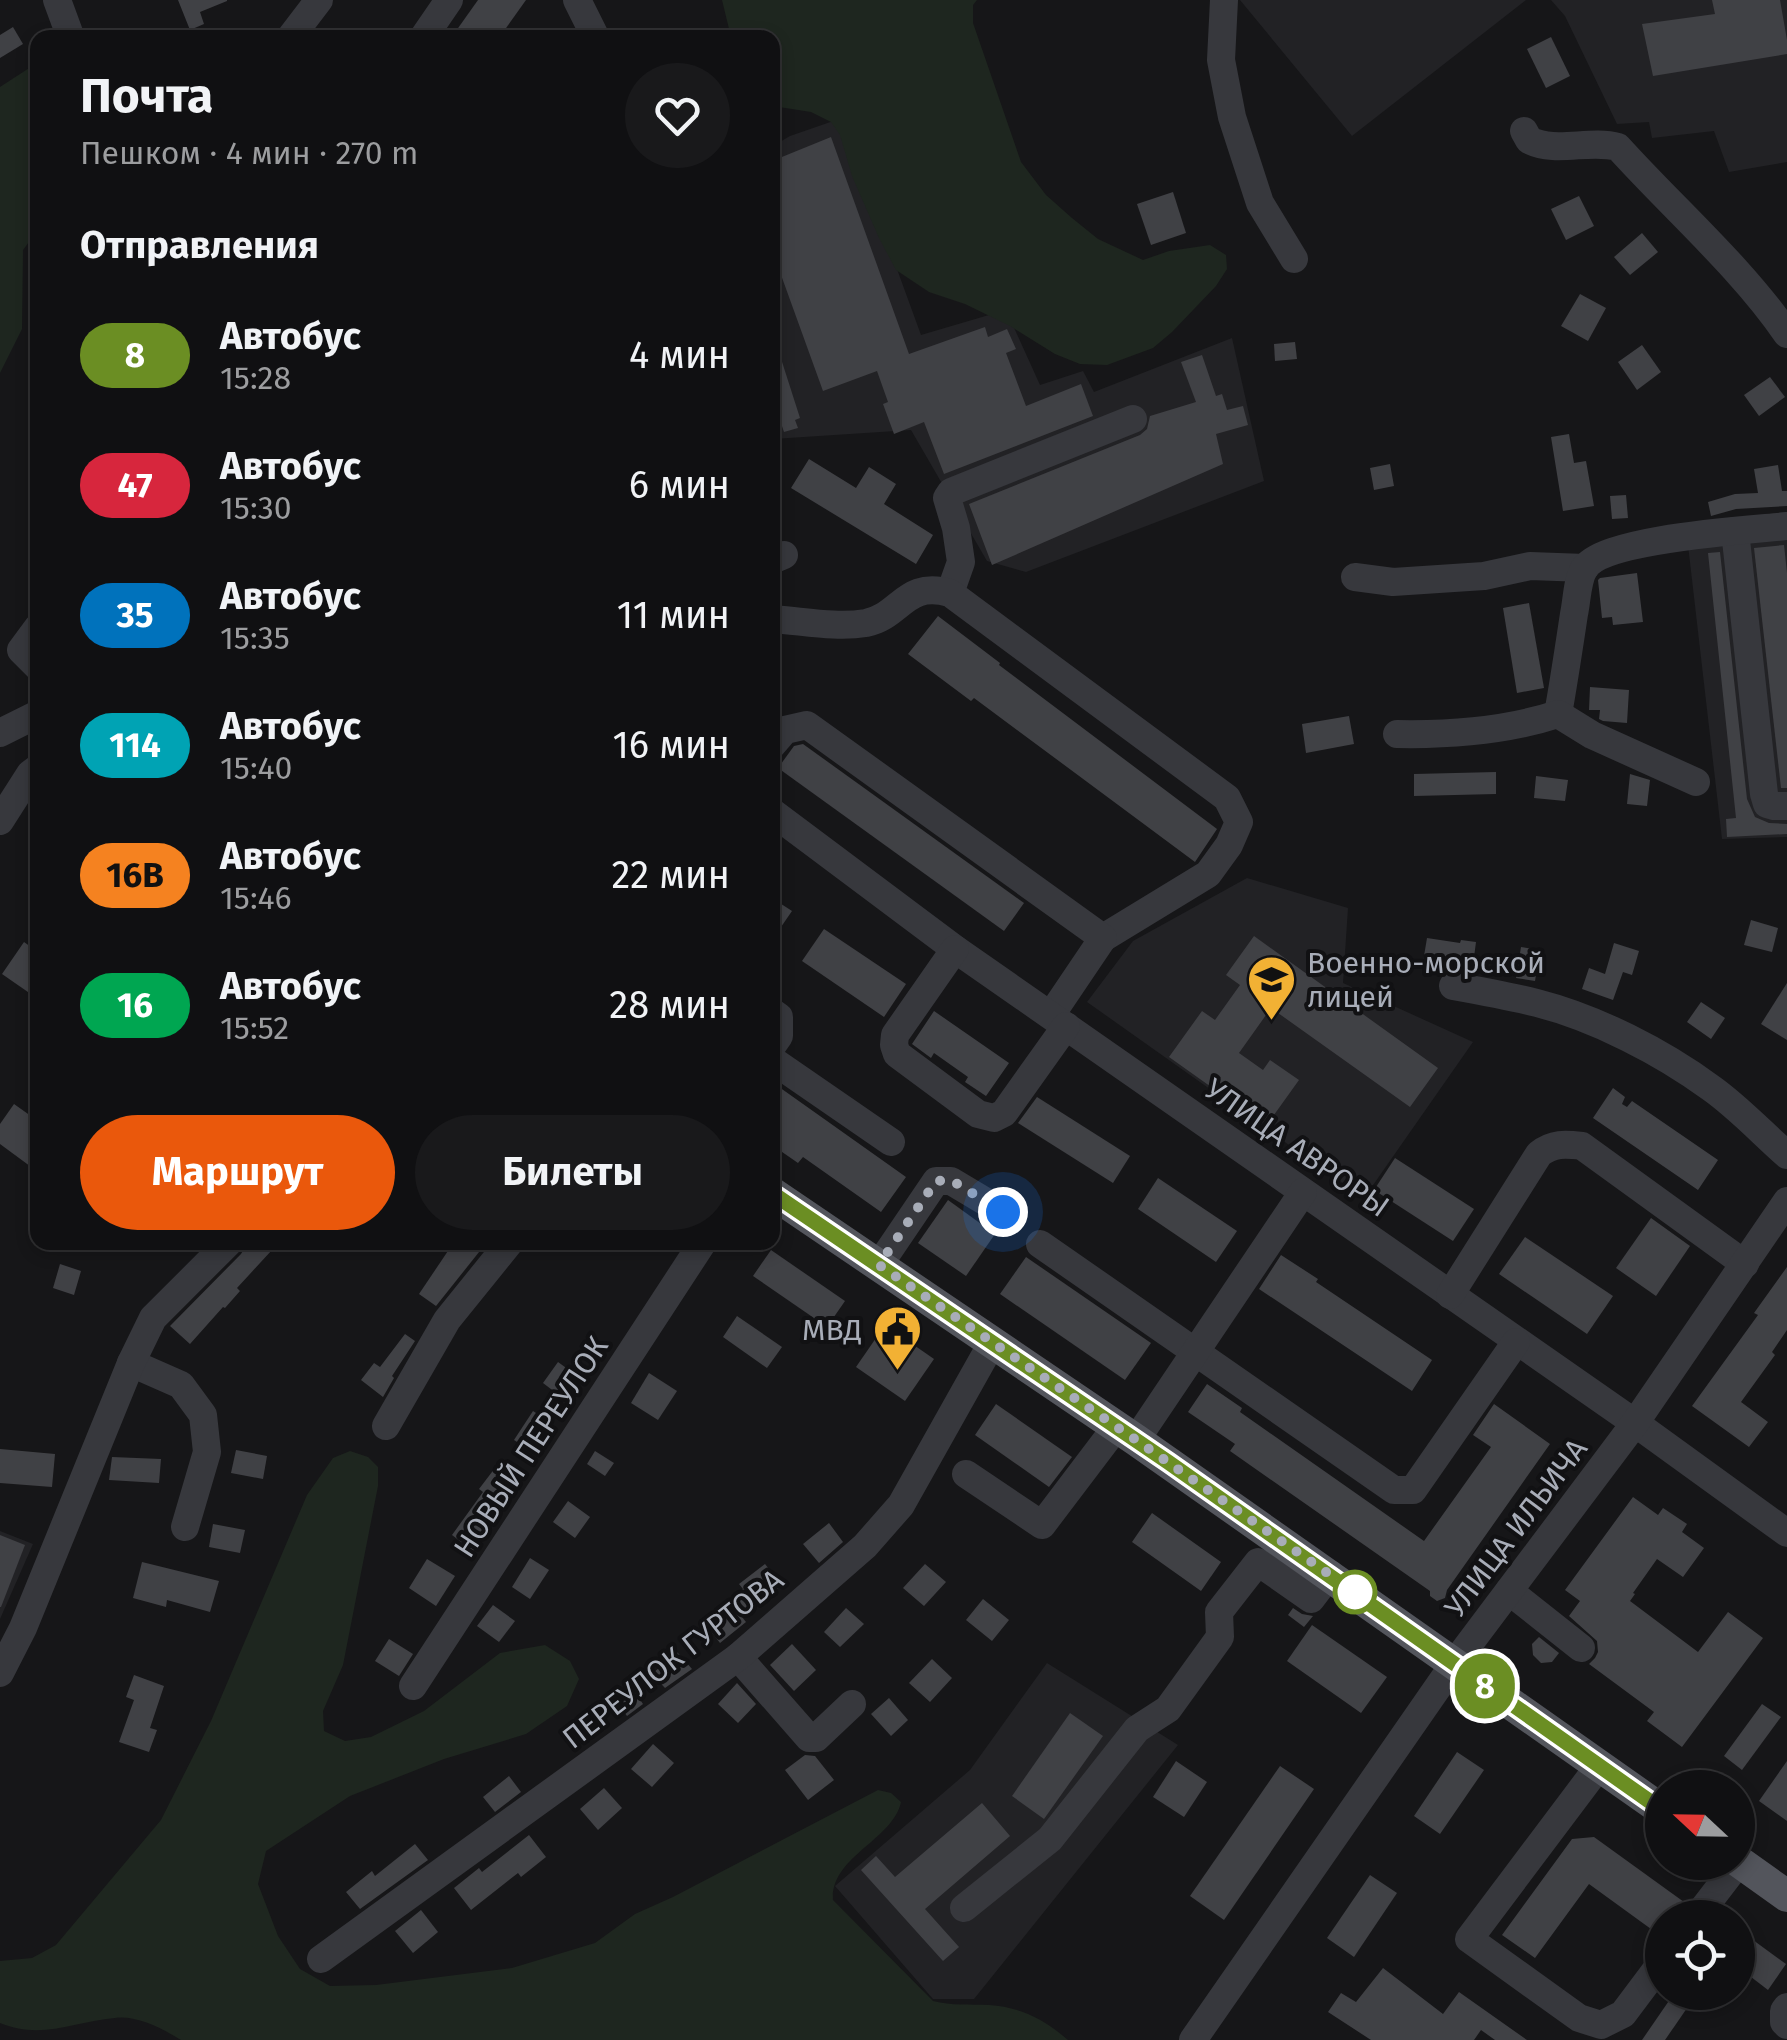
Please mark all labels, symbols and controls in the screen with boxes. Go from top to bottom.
button: heart [625,63,730,168]
text: Почта [80,67,213,125]
text: Пешком · 4 мин · 270 m [80,134,419,172]
text: Отправления [80,222,319,268]
text: Автобус [220,313,361,359]
text: 4 мин [629,332,730,378]
text: 8 [125,334,145,376]
text: 15:28 [220,359,291,397]
text: Автобус [220,443,361,489]
text: 6 мин [629,462,730,508]
text: 47 [117,464,153,506]
text: 15:30 [220,489,292,527]
text: Автобус [220,573,361,619]
text: 11 мин [617,592,730,638]
text: 35 [117,594,153,636]
text: 15:35 [220,619,290,657]
text: Автобус [220,703,361,749]
text: 16 мин [612,722,730,768]
text: 114 [109,724,161,766]
text: 15:40 [220,749,292,787]
text: Автобус [220,833,361,879]
text: 22 мин [611,852,730,898]
text: 16В [106,854,164,896]
text: 15:46 [220,879,292,917]
place label: Военно-морской лицей [1307,945,1545,1015]
school or university icon: Военно-морской лицей [1246,954,1298,1022]
text: Автобус [220,963,361,1009]
text: 28 мин [609,982,730,1028]
text: 16 [117,984,153,1026]
text: 15:52 [220,1009,289,1047]
street label: УЛИЦА АВРОРЫ [1198,1071,1396,1225]
button: Маршрут [80,1115,395,1230]
button: Билеты [415,1115,730,1230]
your location [978,1187,1028,1237]
public building icon: МВД [871,1304,923,1372]
place label: МВД [802,1312,862,1348]
street label: НОВЫЙ ПЕРЕУЛОК [446,1330,616,1564]
street label: УЛИЦА ИЛЬИЧА [1437,1431,1595,1624]
street label: ПЕРЕУЛОК ГУРТОВА [556,1561,791,1756]
unlabelled marker [1334,1571,1376,1613]
line badge: 8 [1452,1654,1518,1718]
text: 8 [1475,1665,1495,1707]
north arrow [1645,1770,1755,1880]
map controls [1645,1770,1755,2010]
button: locate [1645,1900,1755,2010]

